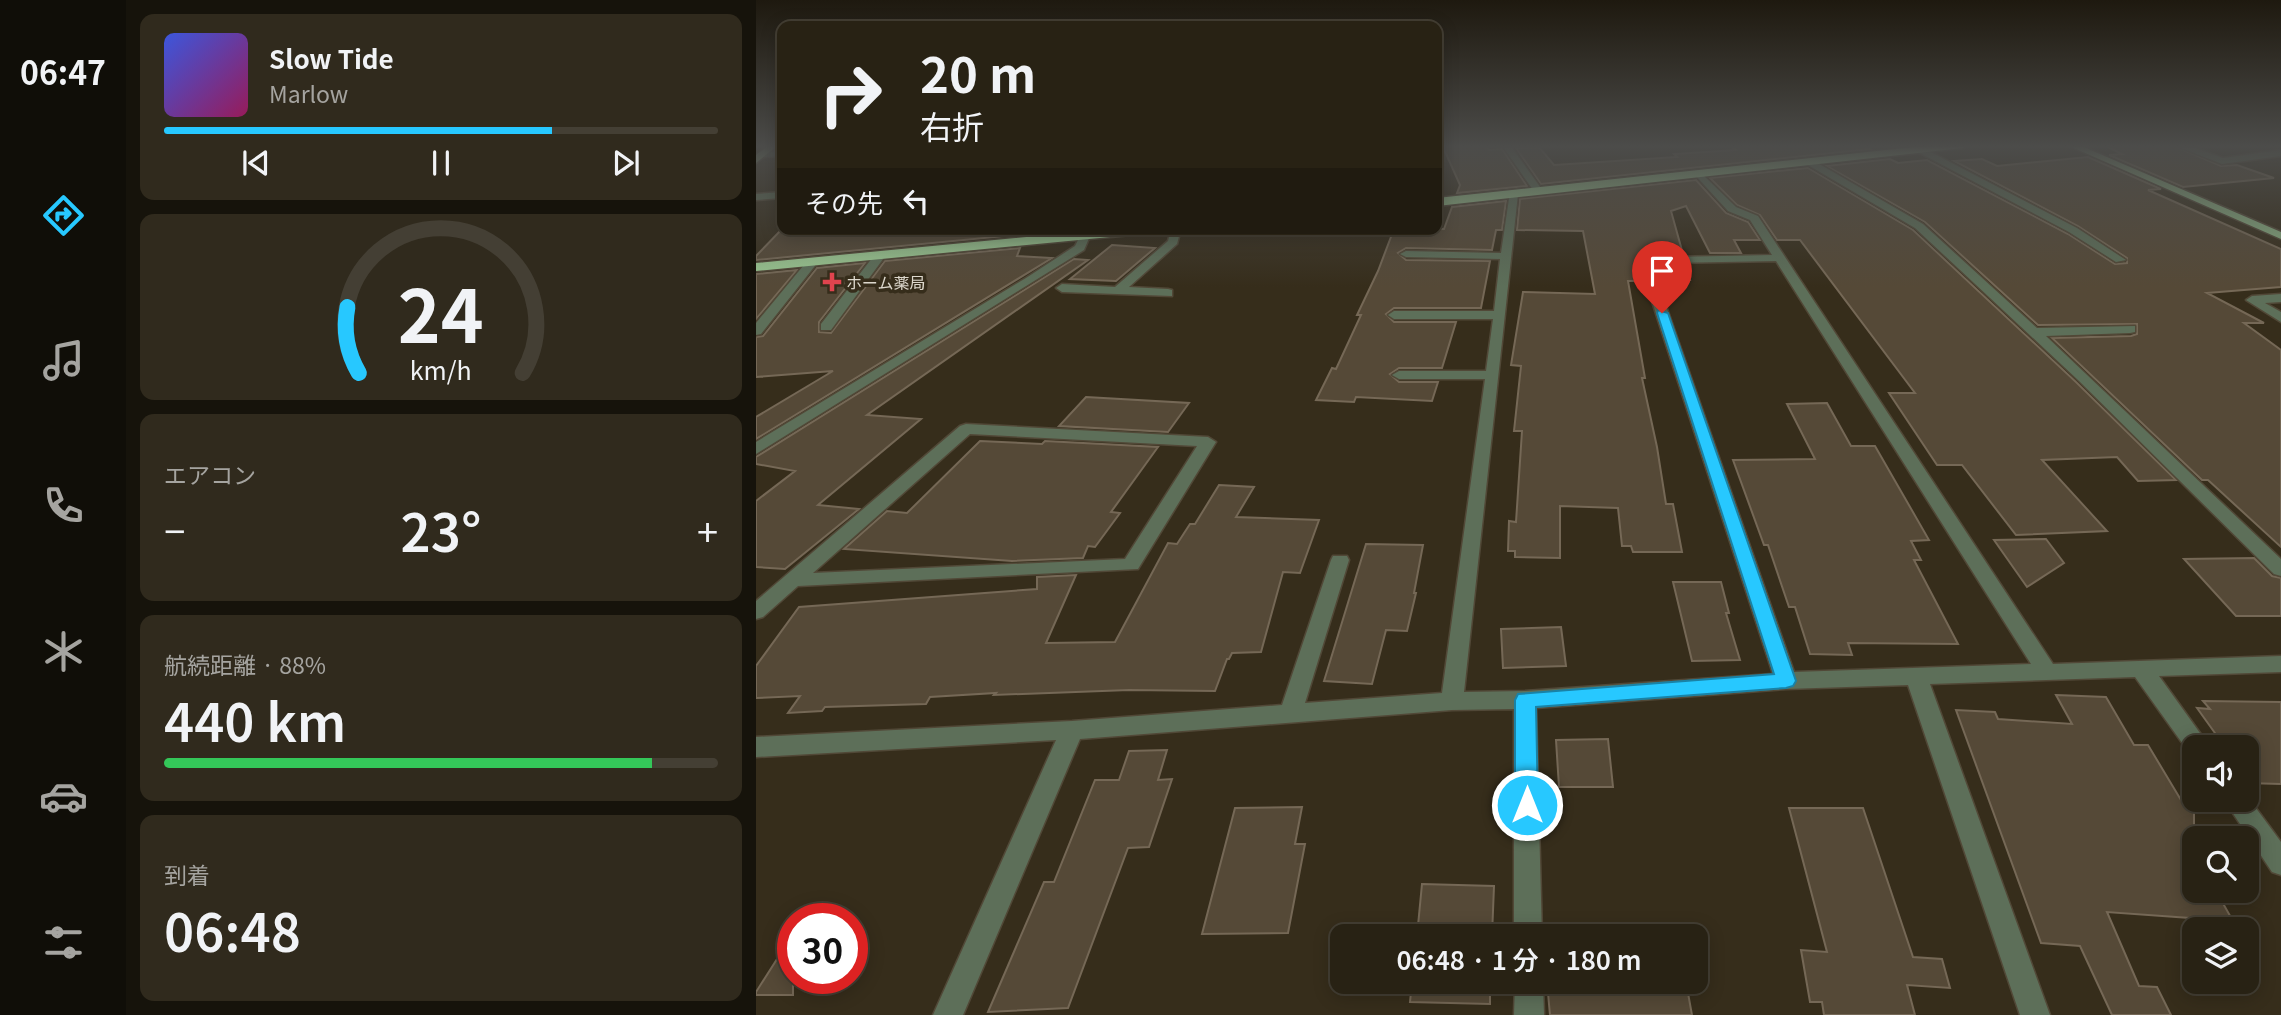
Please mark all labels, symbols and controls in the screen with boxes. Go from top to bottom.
text: 20 m [920,36,1036,107]
text: Slow Tide [269,39,394,76]
text: 06:47 [20,48,106,94]
icon: right [805,49,896,140]
text: Marlow [269,76,348,110]
text: 右折 [920,102,984,148]
icon: previous [237,144,275,182]
icon: pause [422,144,460,182]
icon: next [607,144,645,182]
icon: left [897,182,935,220]
text: その先 [805,183,883,220]
icon: directions [39,191,88,240]
pin [1632,241,1692,313]
icon: arrive [1643,252,1681,290]
text: 24 [398,260,484,365]
place label: ホーム薬局 [846,270,926,294]
marker: ホーム薬局 [824,274,840,290]
icon: music [39,336,88,385]
text: km/h [410,351,472,387]
text: エアコン [164,457,256,491]
icon: phone [39,481,88,530]
text: 23° [401,492,481,567]
text: − [164,502,185,557]
text: + [697,502,718,557]
icon: climate [39,627,88,676]
text: 航続距離 · 88% [164,647,326,681]
text: 440 km [164,682,346,757]
map controls [2182,735,2259,994]
button: sound [2182,735,2259,812]
position arrow [1490,768,1564,842]
icon: car [39,772,88,821]
button: search [2182,826,2259,903]
text: 到着 [164,857,210,891]
text: 06:48 [164,892,301,967]
speed limit sign: 30 [777,903,868,994]
button: layers [2182,917,2259,994]
icon: filters [39,918,88,967]
text: 06:48 · 1 分 · 180 m [1396,940,1642,977]

